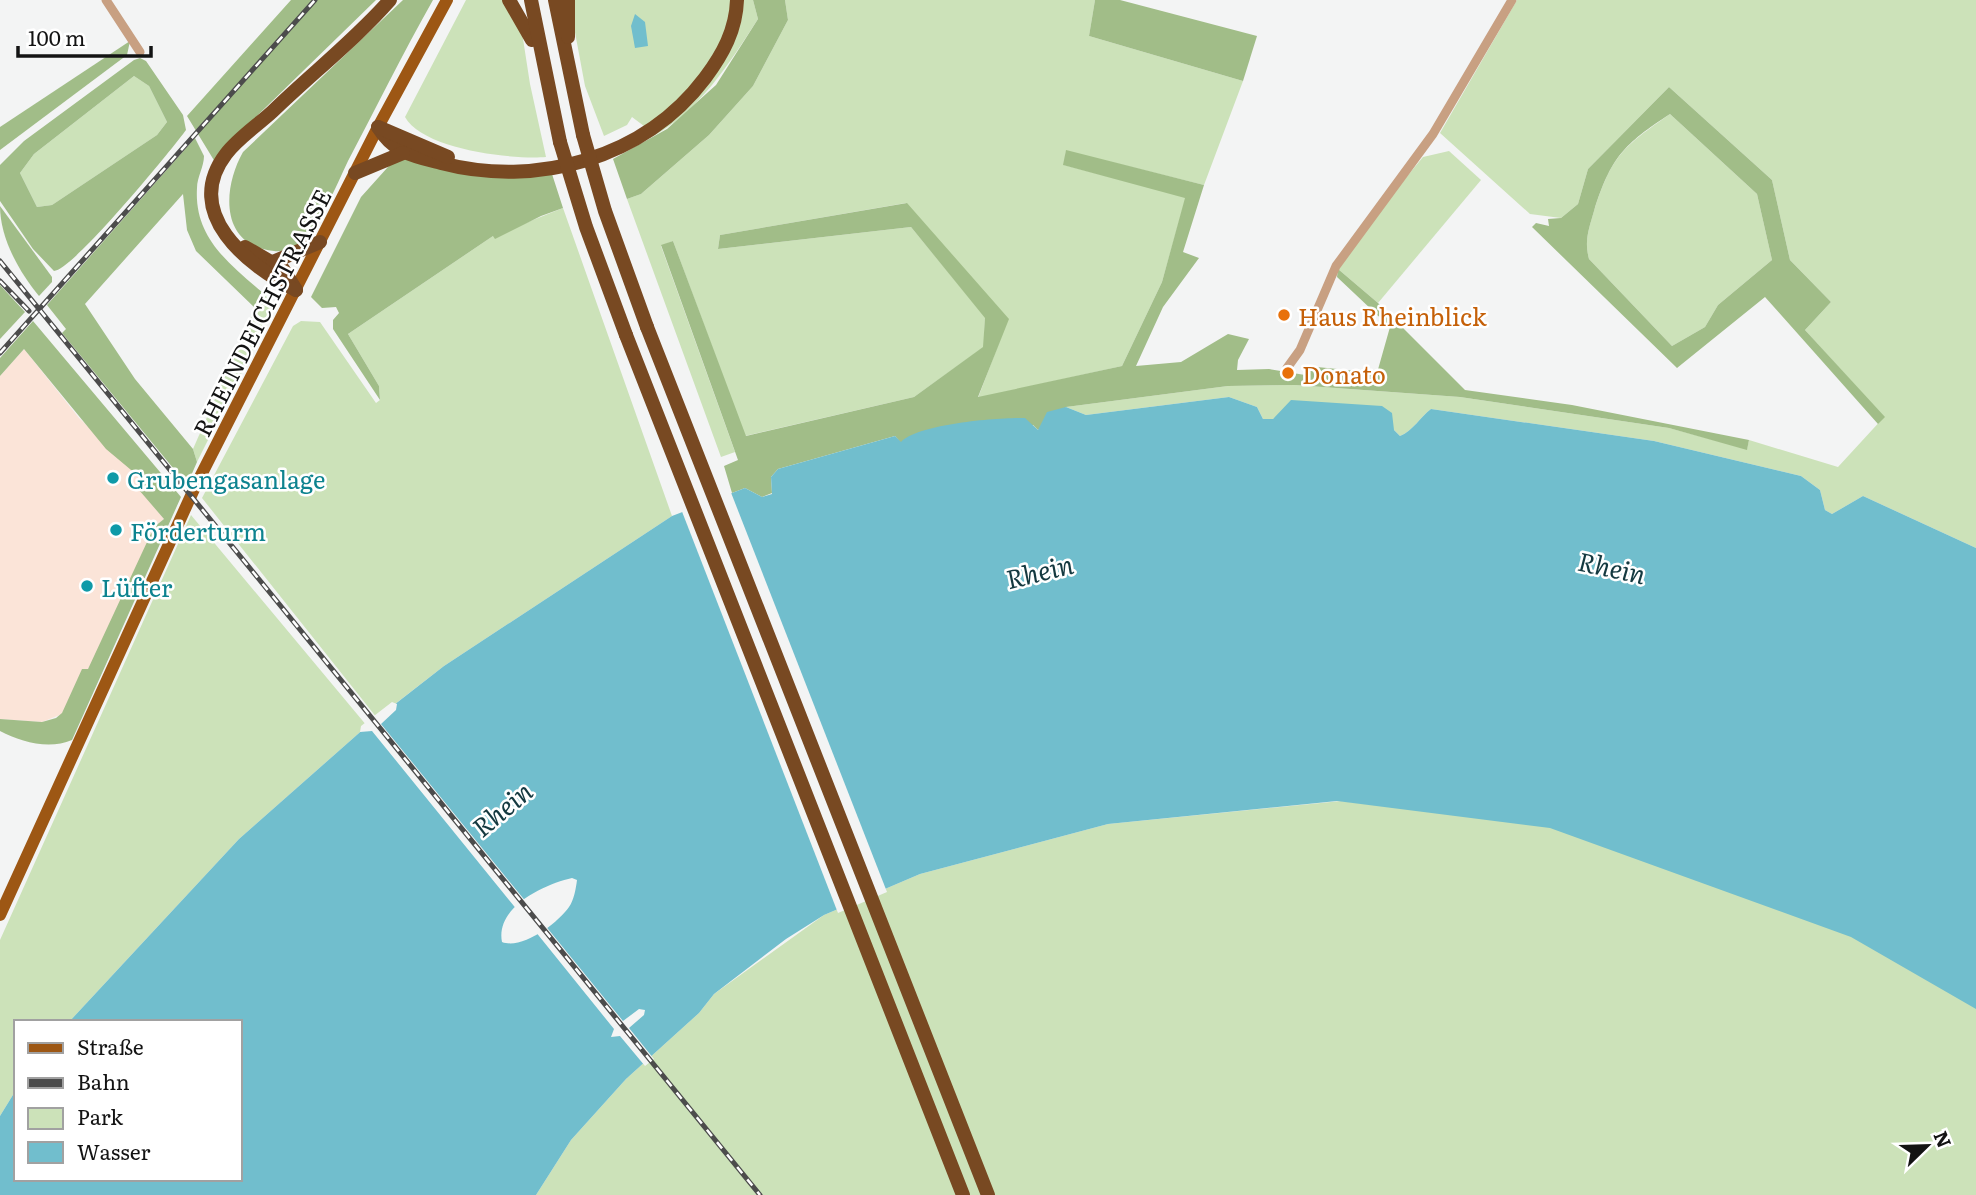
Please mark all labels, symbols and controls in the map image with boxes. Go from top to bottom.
scale bar [18,14,150,58]
text: 100 m [28,21,85,52]
street label: RHEINDEICHSTRASSE [183,182,339,442]
place label: Haus Rheinblick [1298,298,1487,333]
marker: Haus Rheinblick [1276,307,1292,323]
place label: Donato [1302,356,1386,391]
marker: Donato [1280,365,1296,381]
place label: Grubengasanlage [127,461,325,496]
marker: Grubengasanlage [105,470,121,486]
place label: Förderturm [130,513,266,548]
marker: Förderturm [108,522,124,538]
water label: Rhein [1575,540,1650,592]
water label: Rhein [1001,543,1077,597]
place label: Lüfter [101,569,173,604]
marker: Lüfter [79,578,95,594]
water label: Rhein [462,771,540,845]
legend [14,1020,242,1181]
text: Straße [77,1030,144,1061]
text: Bahn [77,1065,130,1096]
text: Park [77,1100,123,1131]
north arrow [1892,1111,1962,1181]
text: N [1928,1126,1960,1152]
text: Wasser [77,1135,150,1166]

